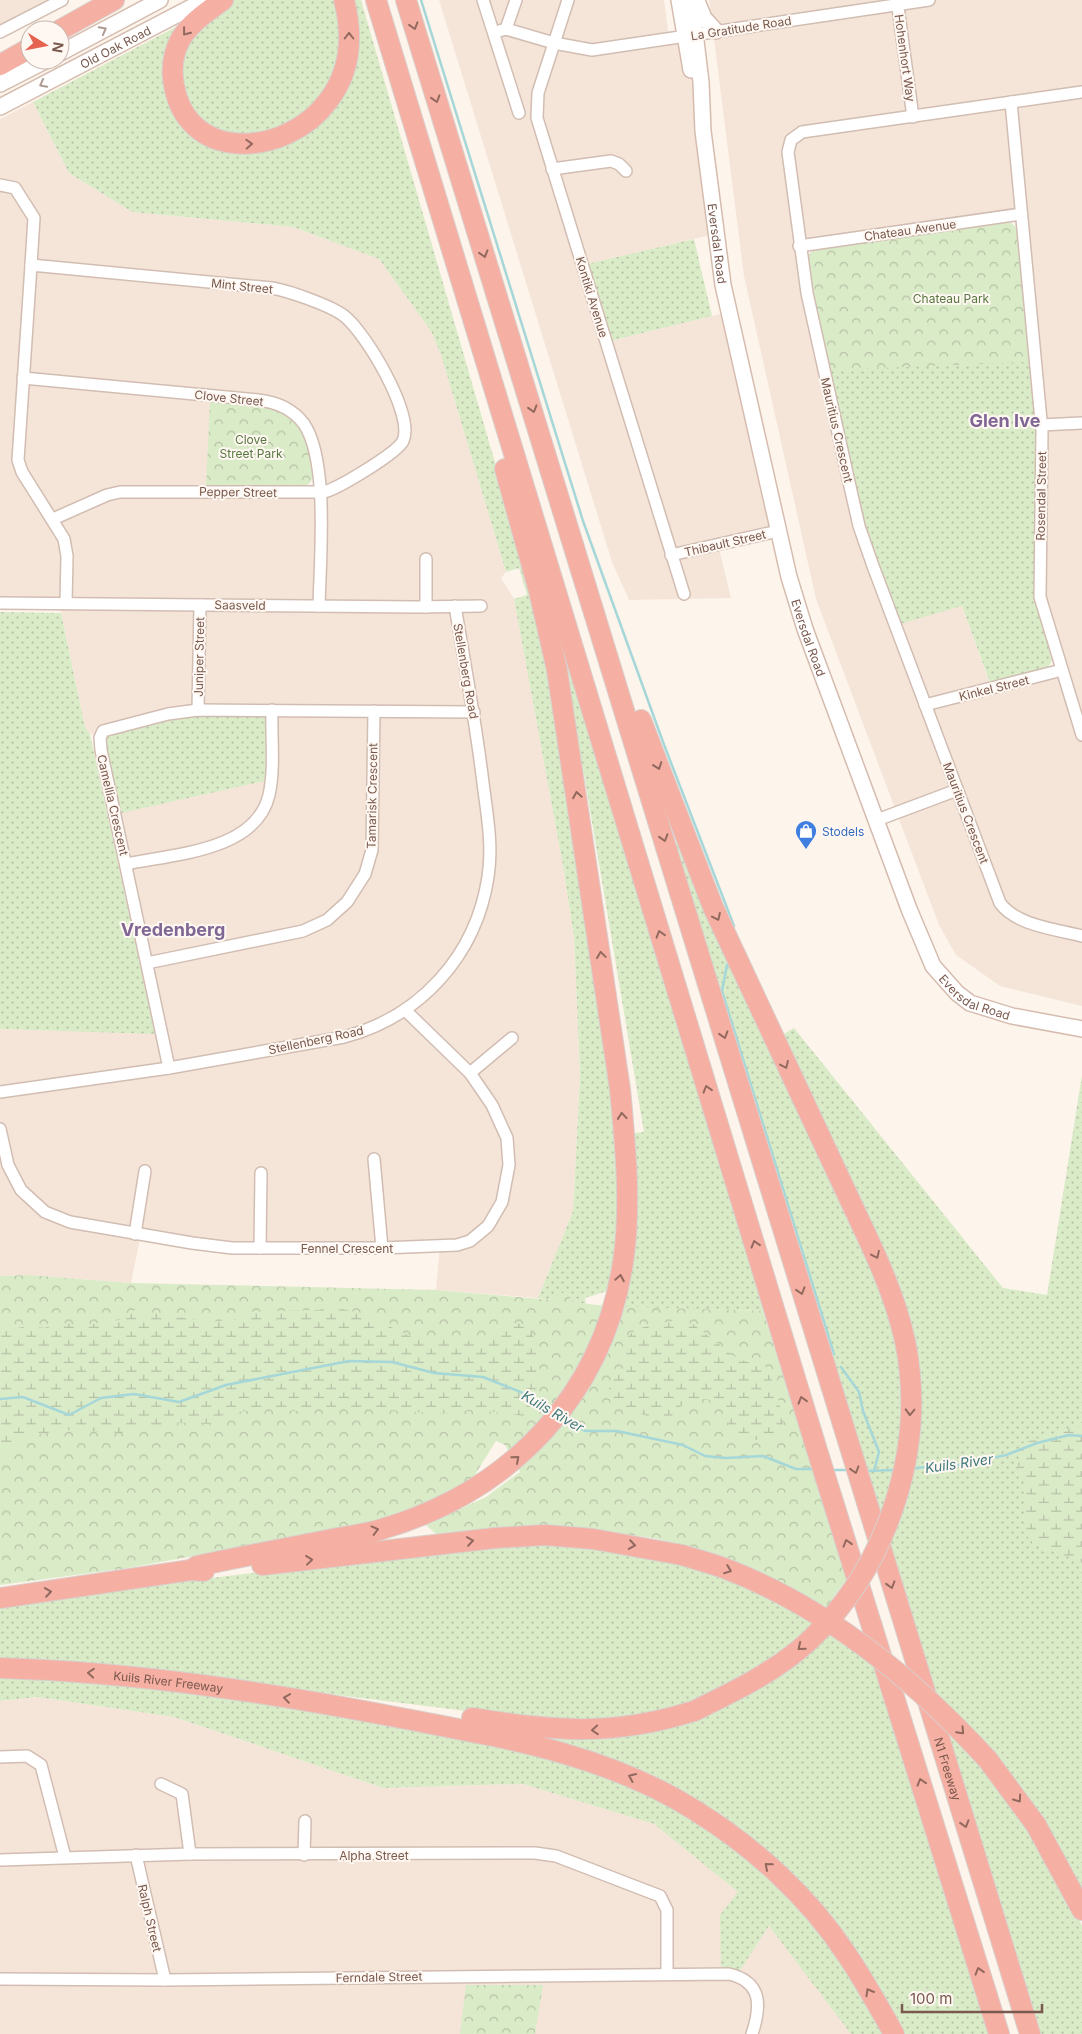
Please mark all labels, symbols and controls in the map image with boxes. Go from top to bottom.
street label: La Gratitude Road [690,13,792,43]
street label: Hohenhort Way [891,13,919,103]
north arrow [20,20,70,70]
one-way arrow [408,21,418,30]
street label: Old Oak Road [77,22,153,71]
one-way arrow [98,26,107,36]
one-way arrow [183,26,192,35]
one-way arrow [344,32,354,40]
text: N [49,41,68,54]
one-way arrow [40,77,49,87]
one-way arrow [431,94,441,102]
one-way arrow [246,138,254,149]
street label: Eversdal Road [705,202,730,285]
street label: Chateau Avenue [863,216,957,244]
one-way arrow [479,249,489,257]
street label: Kontiki Avenue [573,255,611,339]
street label: Mint Street [210,275,274,297]
park label: Chateau Park [913,291,990,306]
street label: Mauritius Crescent [818,376,856,484]
street label: Clove Street [194,387,264,409]
one-way arrow [527,404,537,413]
district label: Glen Ive [969,410,1041,431]
park label: Clove Street Park [220,432,283,461]
street label: Rosendal Street [1033,451,1049,541]
street label: Pepper Street [199,484,277,500]
street label: Thibault Street [683,526,767,560]
street label: Saasveld [214,597,266,613]
street label: Eversdal Road [789,597,829,678]
street label: Juniper Street [191,617,207,697]
street label: Stellenberg Road [450,622,482,720]
street label: Kinkel Street [957,672,1031,704]
street label: Tamarisk Crescent [364,743,380,849]
street label: Camellia Crescent [94,753,132,857]
street label: Mauritius Crescent [940,760,992,866]
one-way arrow [652,761,662,770]
one-way arrow [572,790,583,798]
shop icon: Stodels [794,819,818,850]
place label: Stodels [822,824,864,839]
one-way arrow [659,833,669,841]
one-way arrow [711,912,722,921]
district label: Vredenberg [121,919,225,940]
one-way arrow [656,930,666,938]
one-way arrow [596,951,607,959]
street label: Eversdal Road [936,971,1012,1022]
street label: Stellenberg Road [267,1023,365,1057]
one-way arrow [719,1030,729,1038]
one-way arrow [779,1060,790,1069]
one-way arrow [703,1085,713,1094]
one-way arrow [617,1112,628,1120]
street label: Fennel Crescent [301,1241,393,1256]
one-way arrow [750,1241,760,1249]
one-way arrow [870,1250,880,1259]
one-way arrow [614,1274,625,1283]
one-way arrow [796,1286,806,1294]
water label: Kuils River [519,1386,588,1436]
one-way arrow [797,1396,807,1405]
one-way arrow [905,1408,916,1416]
water label: Kuils River [924,1450,995,1476]
one-way arrow [510,1455,519,1464]
one-way arrow [850,1465,860,1473]
one-way arrow [370,1525,379,1536]
one-way arrow [466,1536,474,1547]
one-way arrow [627,1539,636,1549]
one-way arrow [842,1540,852,1548]
one-way arrow [305,1554,313,1565]
one-way arrow [723,1564,732,1574]
one-way arrow [885,1580,895,1588]
one-way arrow [45,1587,53,1598]
one-way arrow [797,1642,806,1651]
one-way arrow [87,1668,95,1679]
street label: Kuils River Freeway [113,1668,224,1695]
one-way arrow [282,1693,290,1704]
one-way arrow [591,1724,599,1735]
one-way arrow [955,1725,964,1734]
street label: N1 Freeway [931,1735,965,1802]
one-way arrow [628,1773,637,1784]
one-way arrow [916,1778,926,1787]
one-way arrow [1012,1793,1021,1803]
one-way arrow [959,1819,969,1827]
street label: Alpha Street [339,1848,409,1863]
one-way arrow [764,1863,773,1872]
street label: Ralph Street [135,1883,165,1953]
one-way arrow [975,1967,985,1975]
street label: Ferndale Street [336,1969,423,1985]
scale bar [902,1982,1042,2014]
one-way arrow [866,1988,876,1997]
text: 100 m [910,1989,952,2008]

